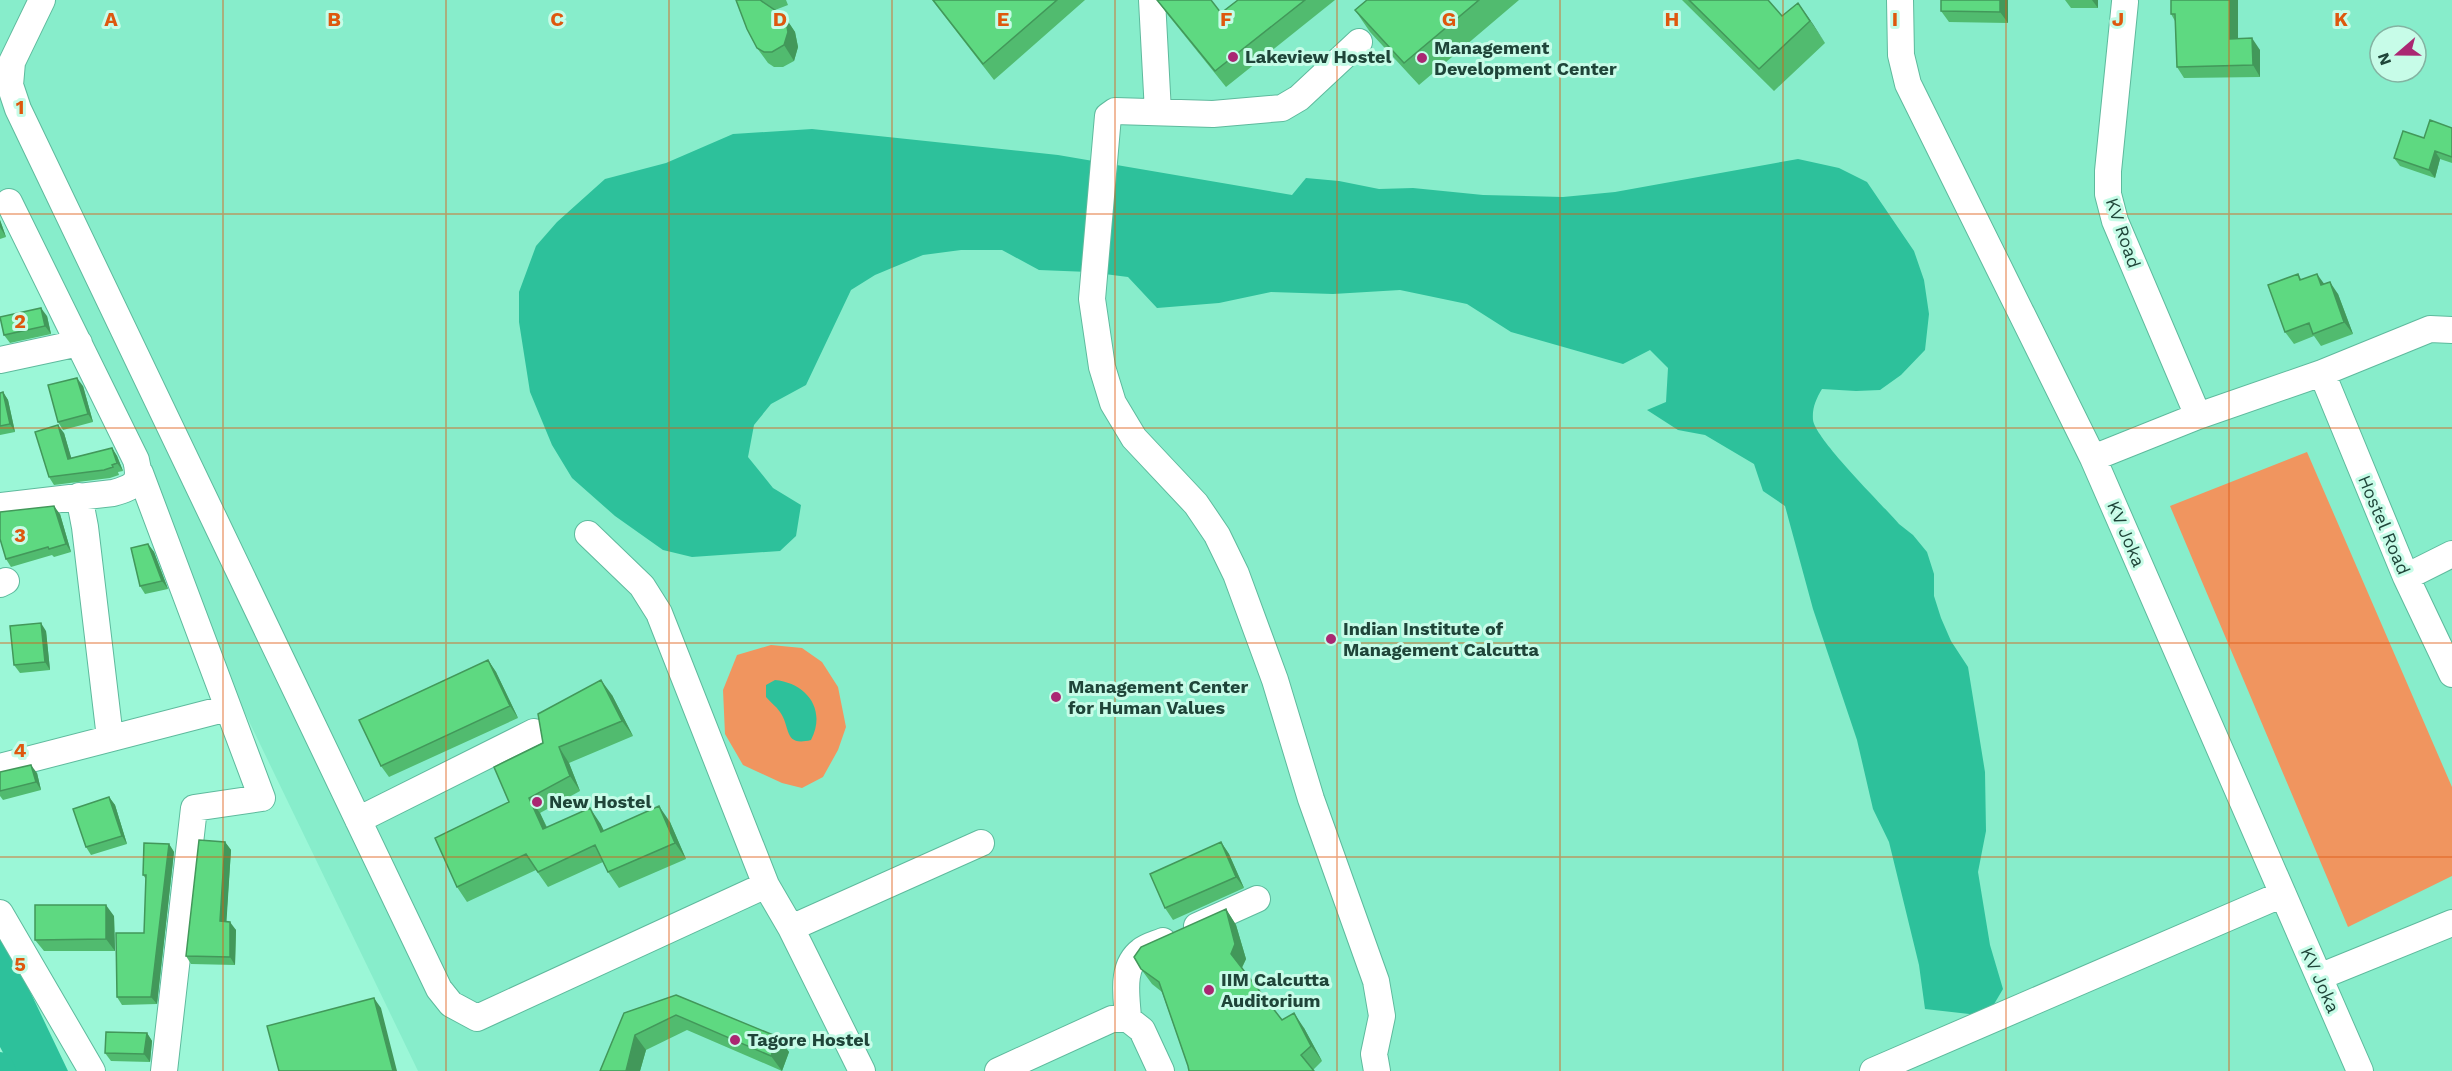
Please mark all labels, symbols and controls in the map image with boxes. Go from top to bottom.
text: A [104,7,118,31]
text: B [327,7,341,31]
text: C [550,7,564,31]
text: D [773,7,787,31]
text: E [997,7,1009,31]
text: F [1220,7,1232,31]
text: G [1442,7,1456,31]
text: H [1665,7,1679,31]
text: I [1892,7,1898,31]
text: J [2112,7,2124,31]
text: K [2334,7,2348,31]
north arrow [2368,24,2428,84]
place label: Management Development Center [1434,37,1617,79]
place label: Lakeview Hostel [1245,46,1392,67]
marker: Lakeview Hostel [1226,50,1240,64]
text: N [2373,50,2395,68]
marker: Management Development Center [1415,51,1429,65]
text: 1 [16,95,24,119]
street label: KV Road [2102,195,2145,271]
text: 2 [14,309,26,333]
street label: Hostel Road [2354,472,2415,578]
street label: KV Joka [2103,498,2150,570]
text: 3 [14,523,26,547]
place label: Indian Institute of Management Calcutta [1343,618,1540,660]
marker: Indian Institute of Management Calcutta [1324,632,1338,646]
place label: Management Center for Human Values [1068,676,1249,718]
marker: Management Center for Human Values [1049,690,1063,704]
text: 4 [14,738,27,762]
place label: New Hostel [549,791,651,812]
marker: New Hostel [530,795,544,809]
street label: KV Joka [2297,944,2344,1016]
text: 5 [14,952,26,976]
place label: IIM Calcutta Auditorium [1221,969,1330,1011]
marker: IIM Calcutta Auditorium [1202,983,1216,997]
place label: Tagore Hostel [747,1029,870,1050]
marker: Tagore Hostel [728,1033,742,1047]

